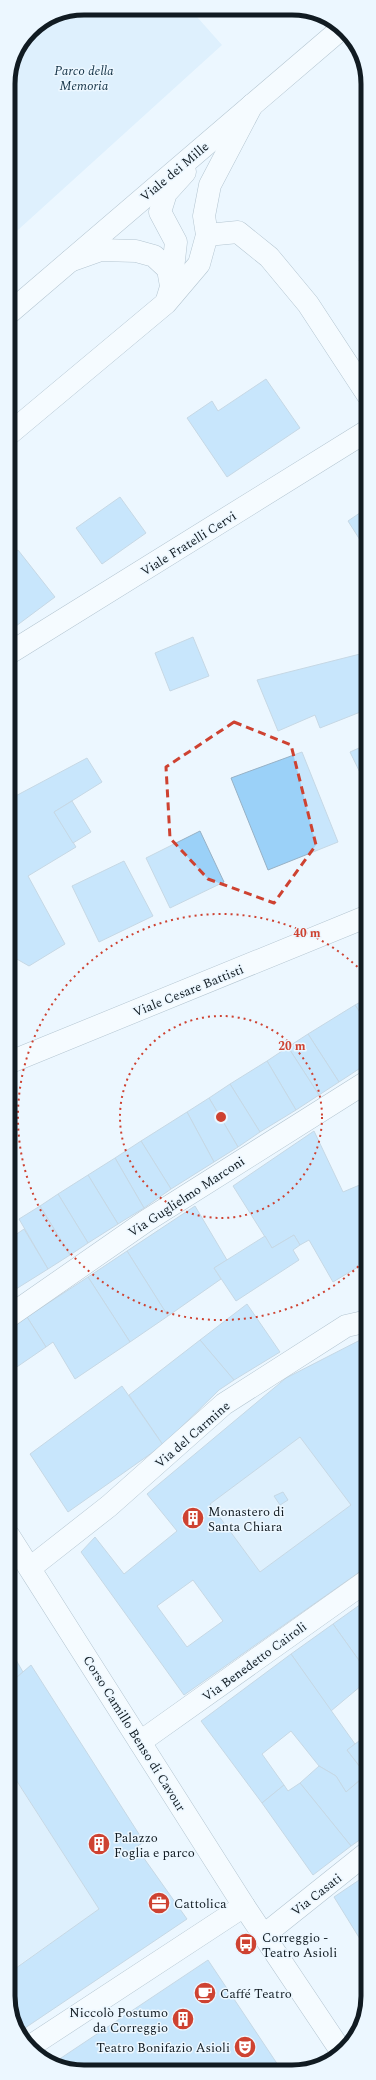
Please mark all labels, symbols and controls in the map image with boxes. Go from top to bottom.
park label: Parco della Memoria [54,61,114,96]
street label: Viale dei Mille [136,137,214,207]
street label: Viale Fratelli Cervi [137,506,240,581]
text: 40 m [293,924,321,943]
street label: Viale Cesare Battisti [130,960,247,1022]
text: 20 m [278,1037,306,1056]
centre of rings [214,1110,228,1124]
street label: Via Guglielmo Marconi [124,1151,249,1242]
street label: Via del Carmine [151,1396,235,1473]
place label: Monastero di Santa Chiara [208,1502,285,1537]
building icon: Monastero di Santa Chiara [180,1505,206,1531]
street label: Via Benedetto Cairoli [198,1617,311,1707]
street label: Corso Camillo Benso di Cavour [78,1652,191,1816]
place label: Palazzo Foglia e parco [114,1828,195,1863]
building icon: Palazzo Foglia e parco [86,1831,112,1857]
street label: Via Casati [287,1869,346,1921]
office icon: Cattolica [146,1890,172,1916]
place label: Cattolica [174,1894,227,1914]
place label: Correggio - Teatro Asioli [262,1928,337,1963]
bus stop icon: Correggio - Teatro Asioli [233,1931,259,1957]
cafe icon: Caffé Teatro [192,1980,218,2006]
place label: Caffé Teatro [220,1984,292,2004]
place label: Niccolò Postumo da Correggio [69,2003,168,2038]
building icon: Niccolò Postumo da Correggio [170,2006,196,2032]
theatre icon: Teatro Bonifazio Asioli [232,2034,258,2060]
place label: Teatro Bonifazio Asioli [96,2038,230,2058]

